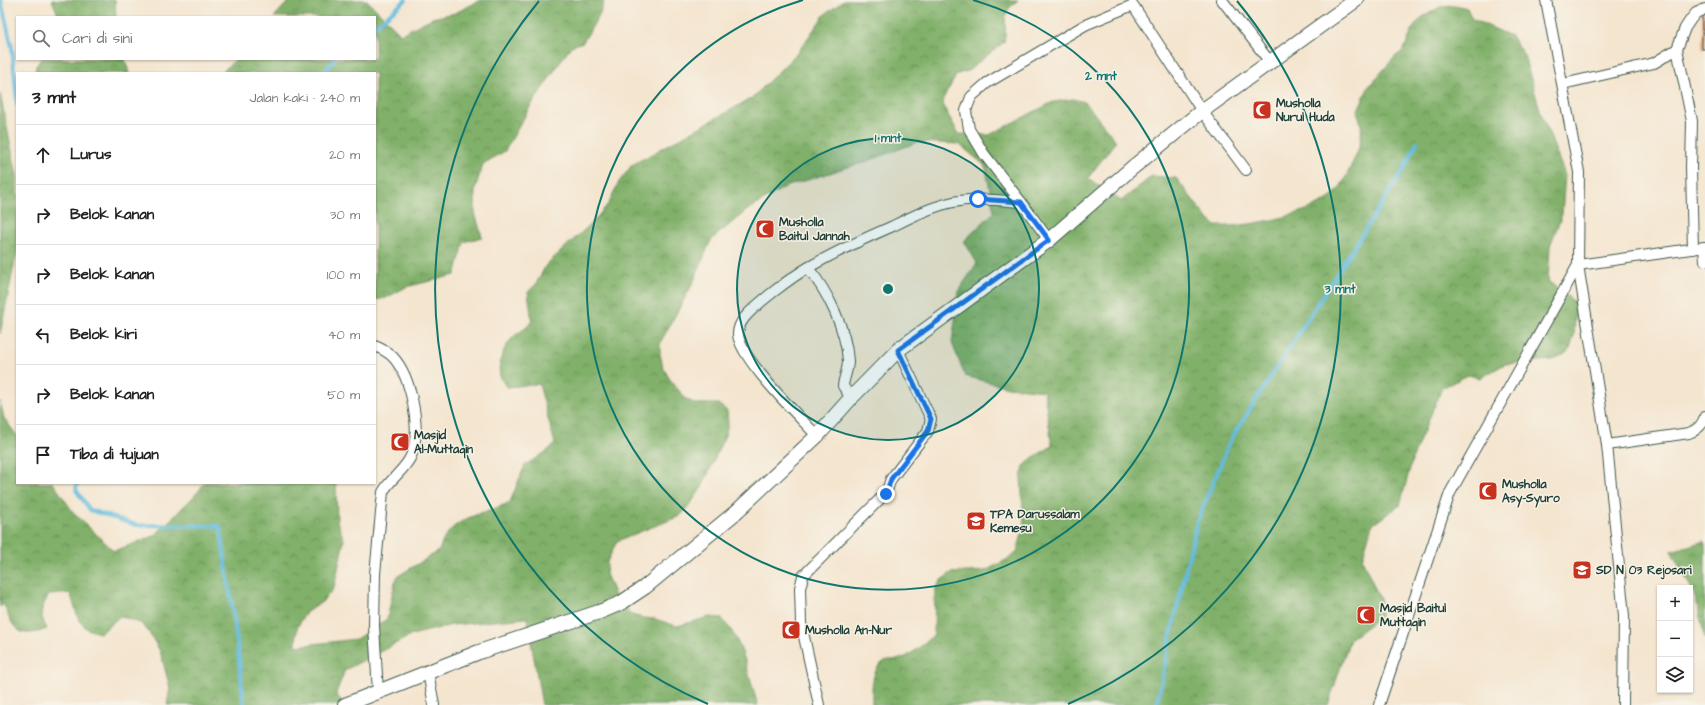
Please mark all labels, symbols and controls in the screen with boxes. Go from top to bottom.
search box [16,16,376,60]
icon: search [30,27,52,49]
text: Cari di sini [62,28,132,49]
text: 2 mnt [1084,68,1117,85]
text: 3 mnt [32,86,76,110]
text: Jalan kaki · 240 m [250,89,360,107]
place label: Musholla Nurul Huda [1276,95,1336,126]
mosque icon: Musholla Nurul Huda [1251,99,1273,121]
text: 1 mnt [875,130,901,147]
icon: ahead [32,144,54,166]
text: Lurus [70,144,111,165]
text: 20 m [329,146,360,164]
route start [969,190,987,208]
icon: right [32,204,54,226]
text: Belok kanan [70,204,154,225]
text: 30 m [330,206,360,224]
place label: Musholla Baitul Jannah [779,214,851,245]
mosque icon: Musholla Baitul Jannah [754,218,776,240]
icon: right [32,264,54,286]
text: Belok kanan [70,264,154,285]
text: 100 m [327,266,360,284]
text: 3 mnt [1323,281,1356,298]
centre of rings [881,282,895,296]
icon: left [32,324,54,346]
text: Belok kiri [70,324,137,345]
text: 40 m [328,326,360,344]
icon: right [32,384,54,406]
text: Belok kanan [70,384,154,405]
text: 50 m [327,386,360,404]
place label: Masjid Al-Muttaqin [414,427,473,459]
mosque icon: Masjid Al-Muttaqin [389,431,411,453]
icon: arrive [32,444,54,466]
text: Tiba di tujuan [70,444,159,465]
place label: Musholla Asy-Syuro [1502,476,1560,508]
mosque icon: Musholla Asy-Syuro [1477,480,1499,502]
route end [877,485,895,503]
place label: TPA Darussalam Kemesu [989,506,1080,537]
school or university icon: TPA Darussalam Kemesu [965,510,987,532]
school or university icon: SD N 03 Rejosari [1571,559,1593,581]
place label: SD N 03 Rejosari [1595,562,1692,580]
map controls [1657,585,1693,693]
button: + [1657,585,1693,621]
place label: Masjid Baitul Muttaqin [1380,600,1446,632]
mosque icon: Masjid Baitul Muttaqin [1355,604,1377,626]
mosque icon: Musholla An-Nur [780,619,802,641]
button: − [1657,621,1693,657]
place label: Musholla An-Nur [805,622,892,639]
button: layers [1657,657,1693,693]

